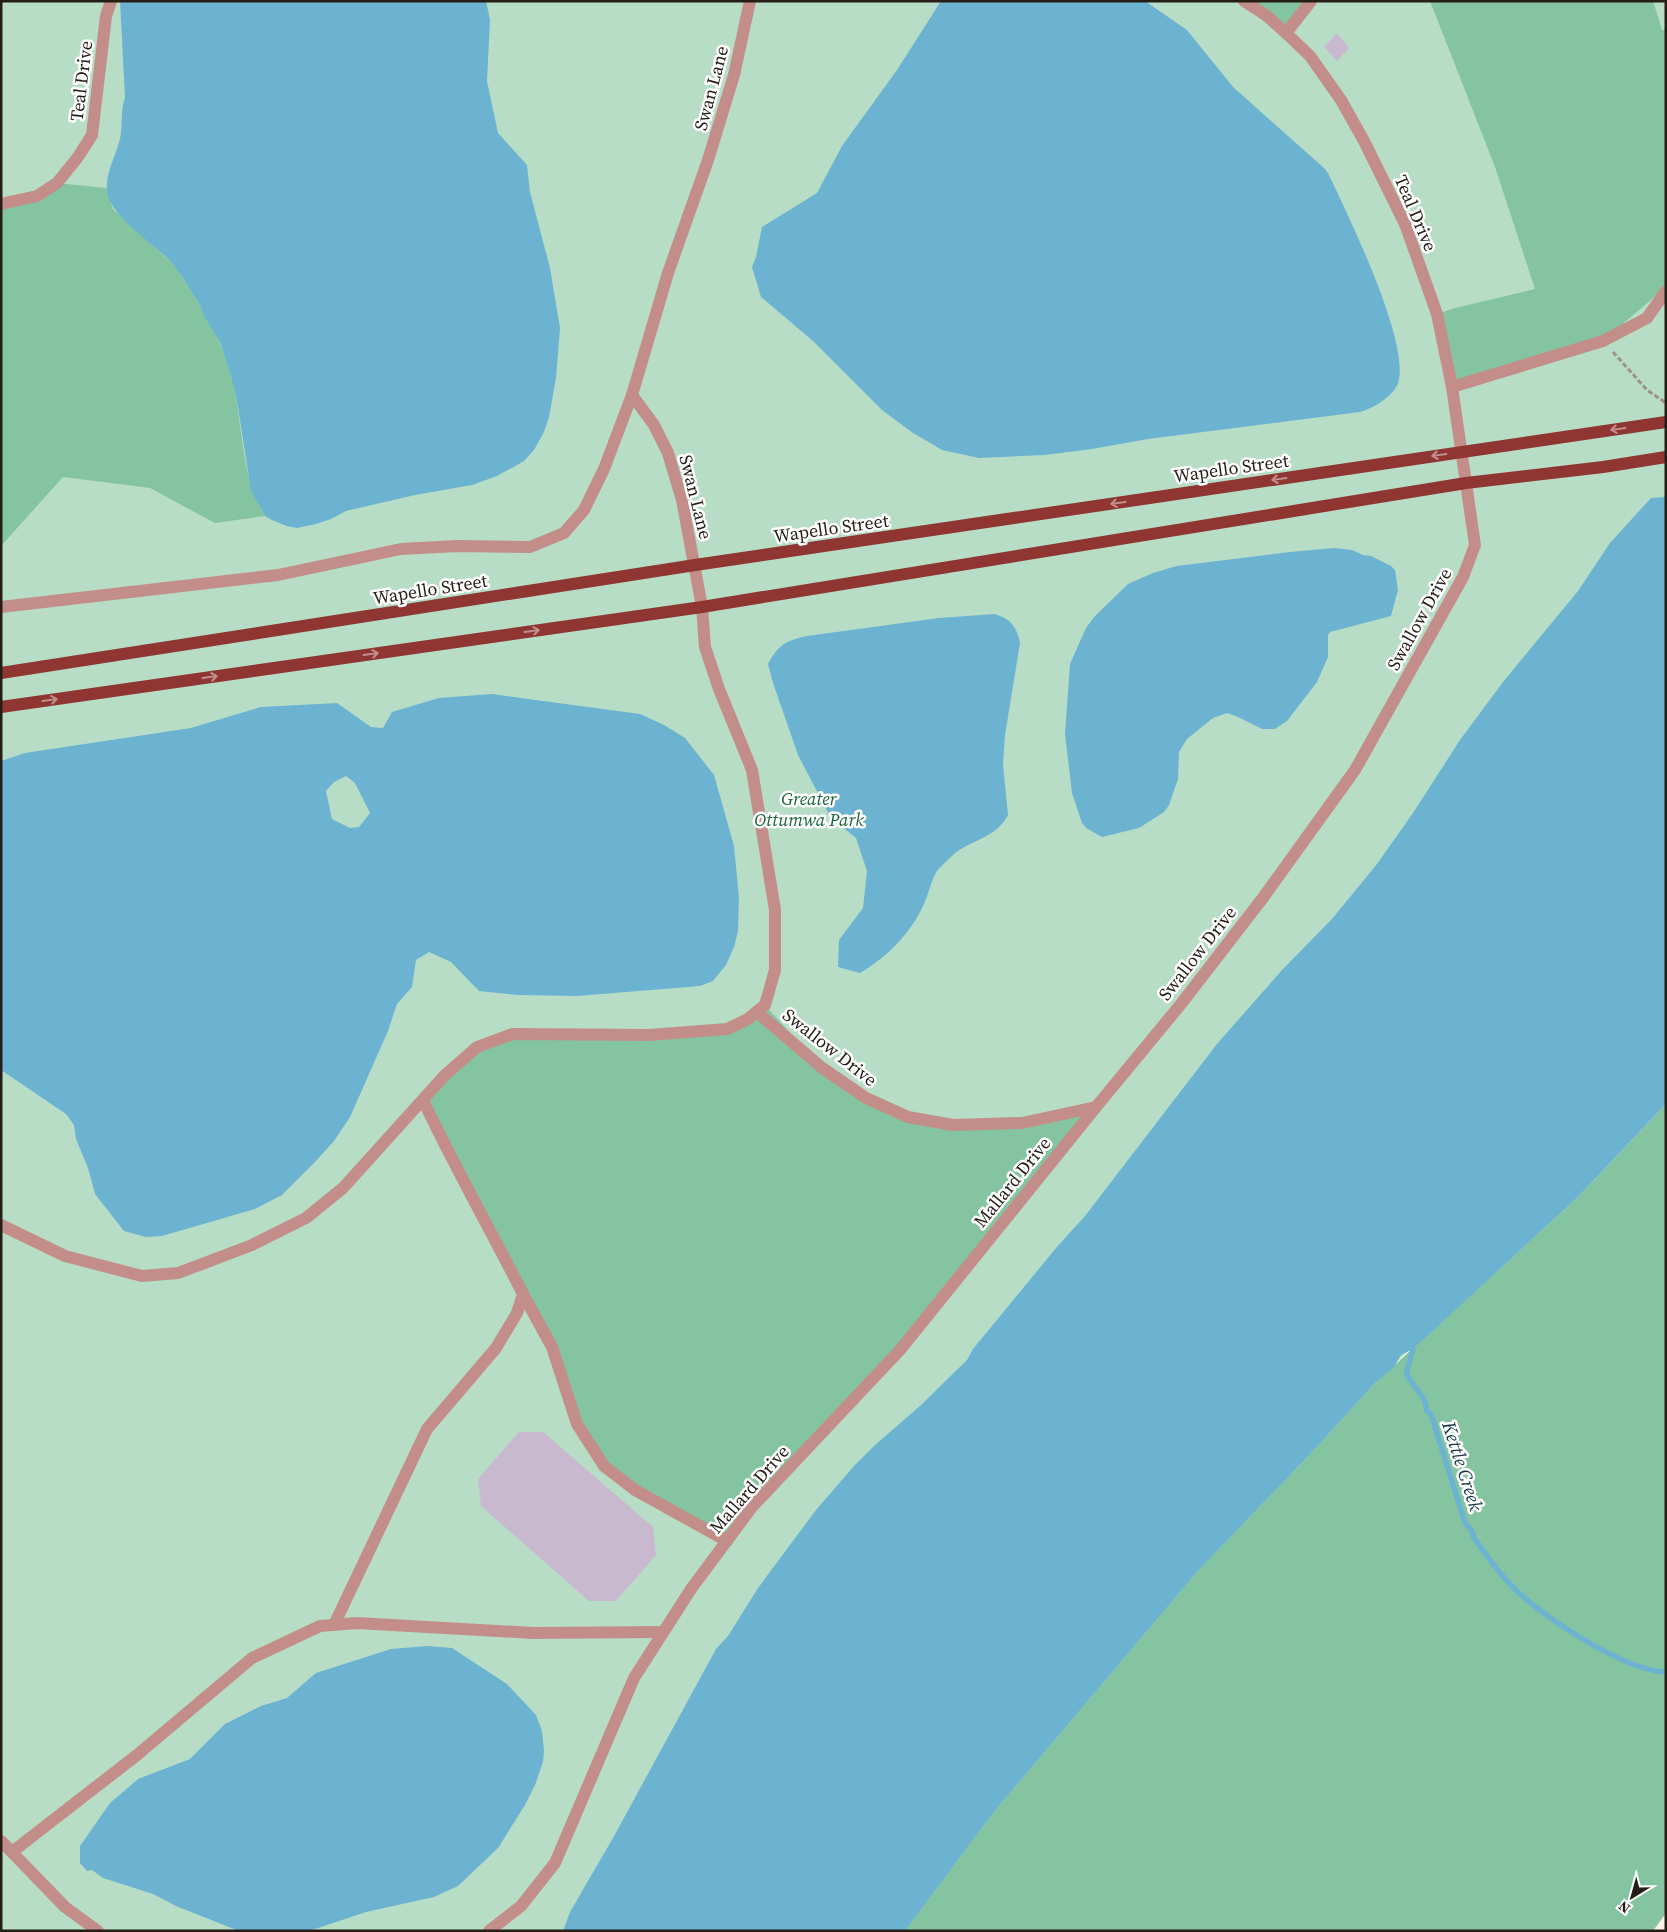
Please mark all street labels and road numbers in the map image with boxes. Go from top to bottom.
street label: Teal Drive [64,39,98,123]
street label: Swan Lane [688,43,734,133]
street label: Teal Drive [1389,171,1443,255]
street label: Wapello Street [1172,448,1290,488]
street label: Swan Lane [673,452,719,542]
street label: Wapello Street [772,508,890,548]
street label: Swallow Drive [1381,563,1457,675]
street label: Wapello Street [371,568,489,610]
street label: Swallow Drive [1152,901,1242,1005]
street label: Swallow Drive [778,1002,882,1092]
street label: Mallard Drive [968,1131,1056,1233]
street label: Mallard Drive [704,1439,794,1539]

